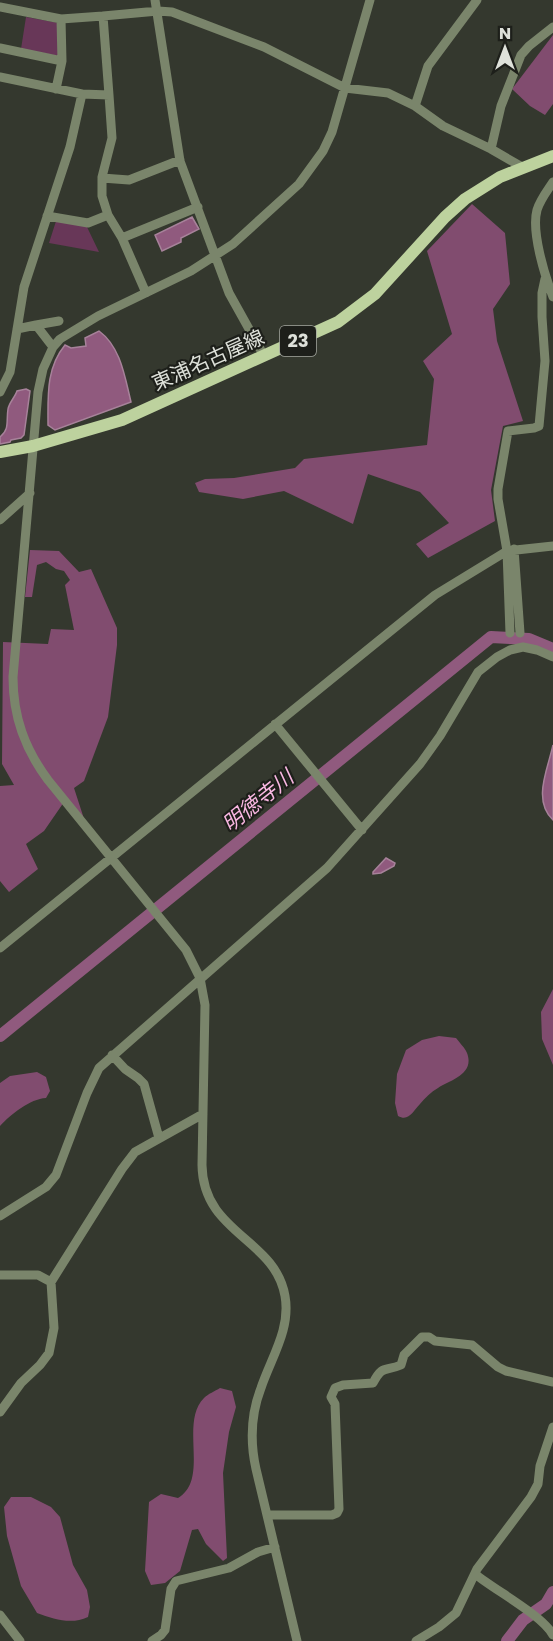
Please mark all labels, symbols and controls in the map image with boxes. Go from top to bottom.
north arrow [475,18,535,78]
text: N [499,22,511,45]
street label: 東浦名古屋線 [147,323,269,397]
road number: 23 [280,326,316,356]
water label: 明徳寺川 [216,762,301,838]

